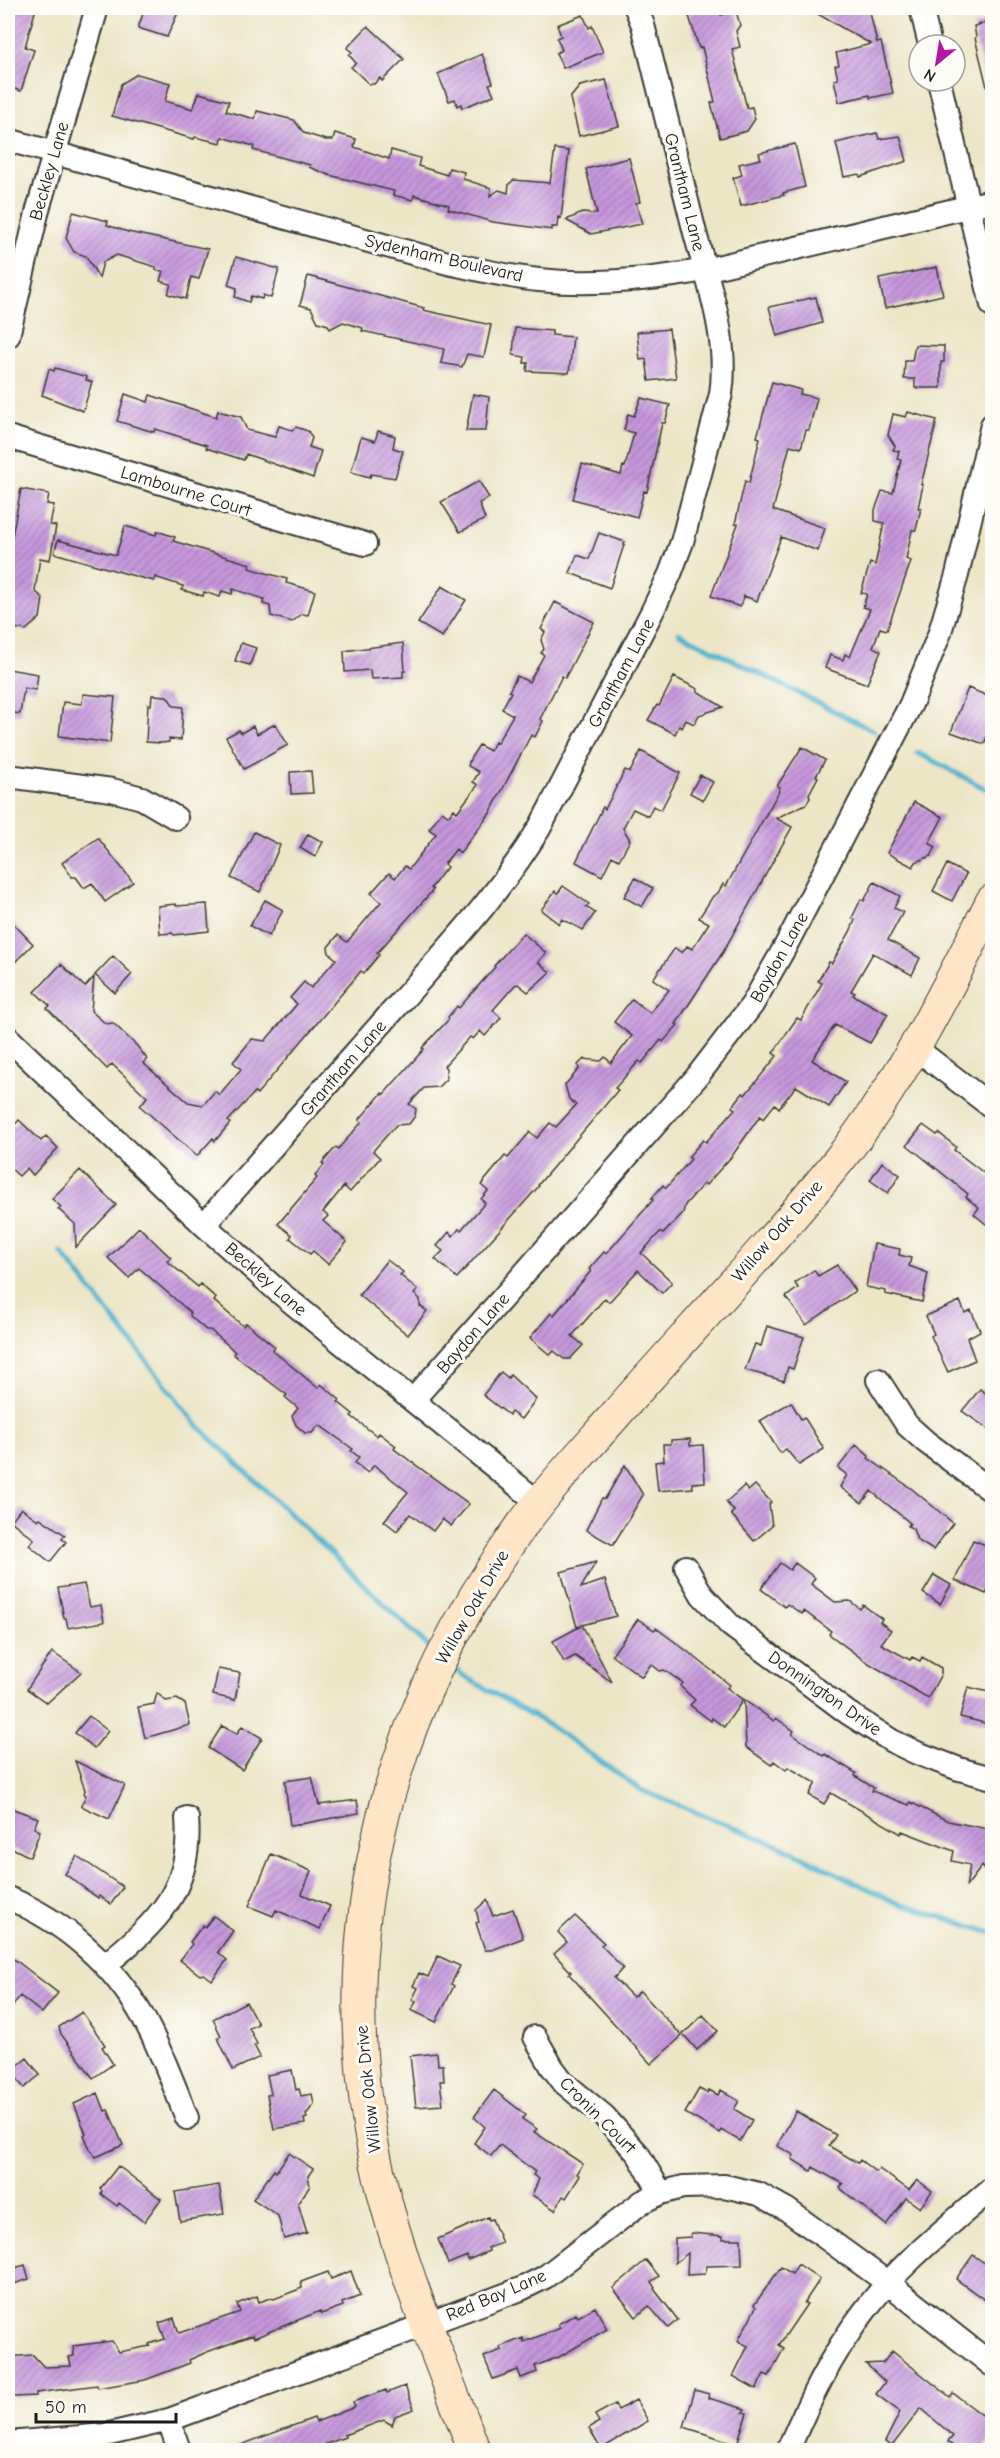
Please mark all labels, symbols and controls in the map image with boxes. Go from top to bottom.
north arrow [907,33,967,93]
text: N [921,65,939,86]
street label: Beckley Lane [25,119,74,223]
street label: Grantham Lane [660,131,709,253]
street label: Sydenham Boulevard [363,230,525,287]
street label: Lambourne Court [118,462,254,522]
street label: Grantham Lane [584,615,659,732]
street label: Baydon Lane [746,908,813,1006]
street label: Grantham Lane [296,1016,391,1121]
street label: Willow Oak Drive [727,1176,827,1287]
street label: Beckley Lane [220,1238,311,1321]
street label: Baydon Lane [433,1289,514,1378]
street label: Willow Oak Drive [431,1547,514,1668]
street label: Donnington Drive [764,1647,885,1740]
street label: Willow Oak Drive [351,2024,386,2154]
street label: Cronin Court [555,2073,641,2159]
street label: Red Bay Lane [443,2265,549,2326]
scale bar [36,2386,176,2424]
text: 50 m [45,2397,87,2418]

